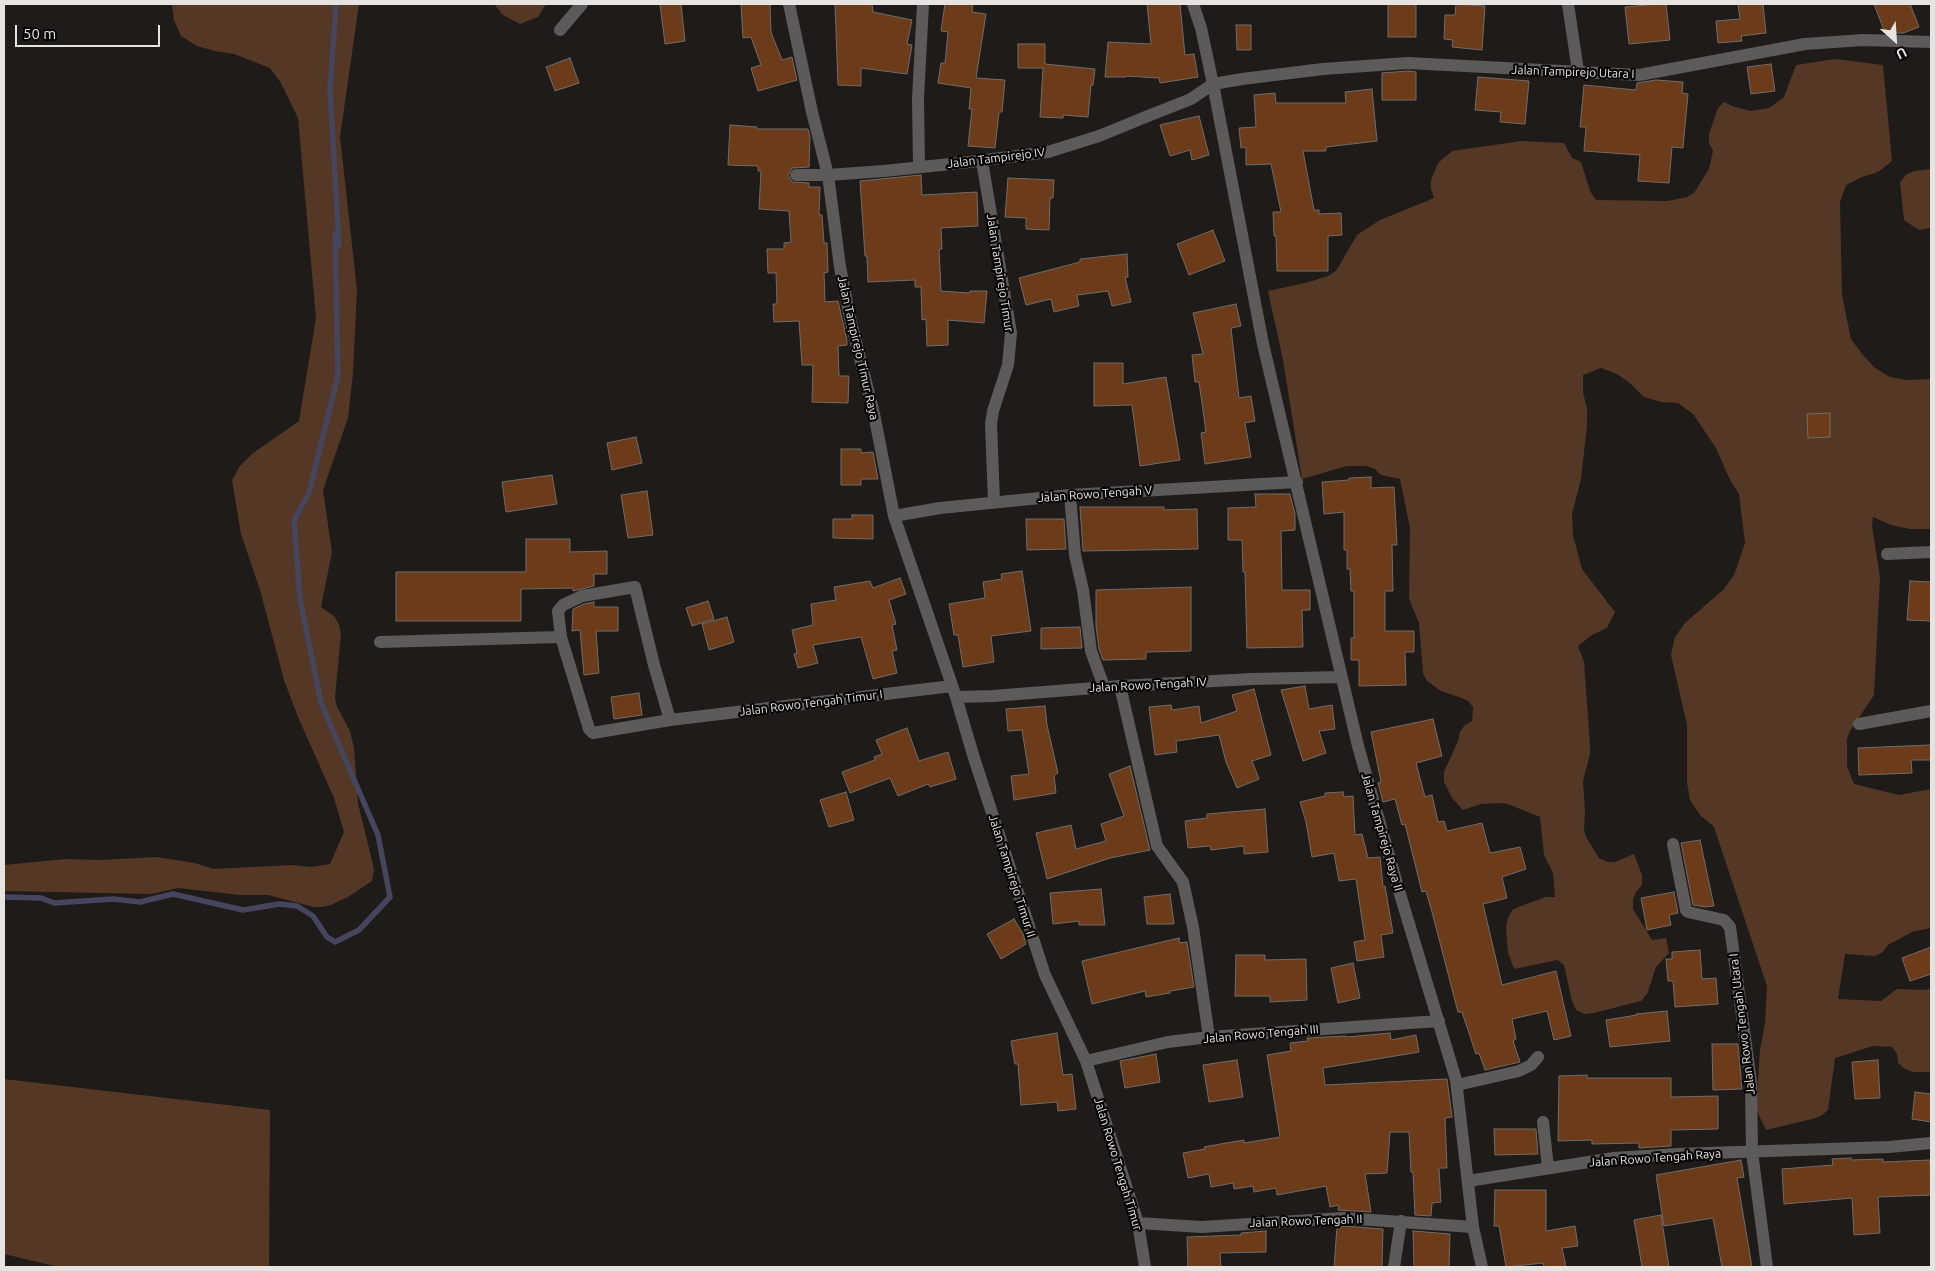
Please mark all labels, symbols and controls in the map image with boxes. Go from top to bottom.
scale bar [18,15,162,47]
north arrow [1870,15,1920,65]
text: 50 m [23,25,56,42]
text: U [1894,44,1910,63]
street label: Jalan Tampirejo Utara I [1511,63,1635,81]
street label: Jalan Tampirejo IV [946,145,1046,171]
street label: Jalan Tampirejo Timur [984,213,1016,333]
street label: Jalan Tampirejo Timur Raya [834,275,882,421]
street label: Jalan Rowo Tengah V [1037,483,1153,505]
street label: Jalan Rowo Tengah IV [1089,675,1207,695]
street label: Jalan Rowo Tengah Timur I [739,687,883,719]
street label: Jalan Tampirejo Raya II [1358,771,1406,893]
street label: Jalan Tampirejo Timur II [985,813,1039,939]
street label: Jalan Rowo Tengah Utara I [1726,952,1758,1096]
street label: Jalan Rowo Tengah III [1203,1022,1319,1046]
street label: Jalan Rowo Tengah Timur [1091,1096,1145,1232]
street label: Jalan Rowo Tengah Raya [1588,1146,1722,1170]
street label: Jalan Rowo Tengah II [1249,1212,1363,1230]

